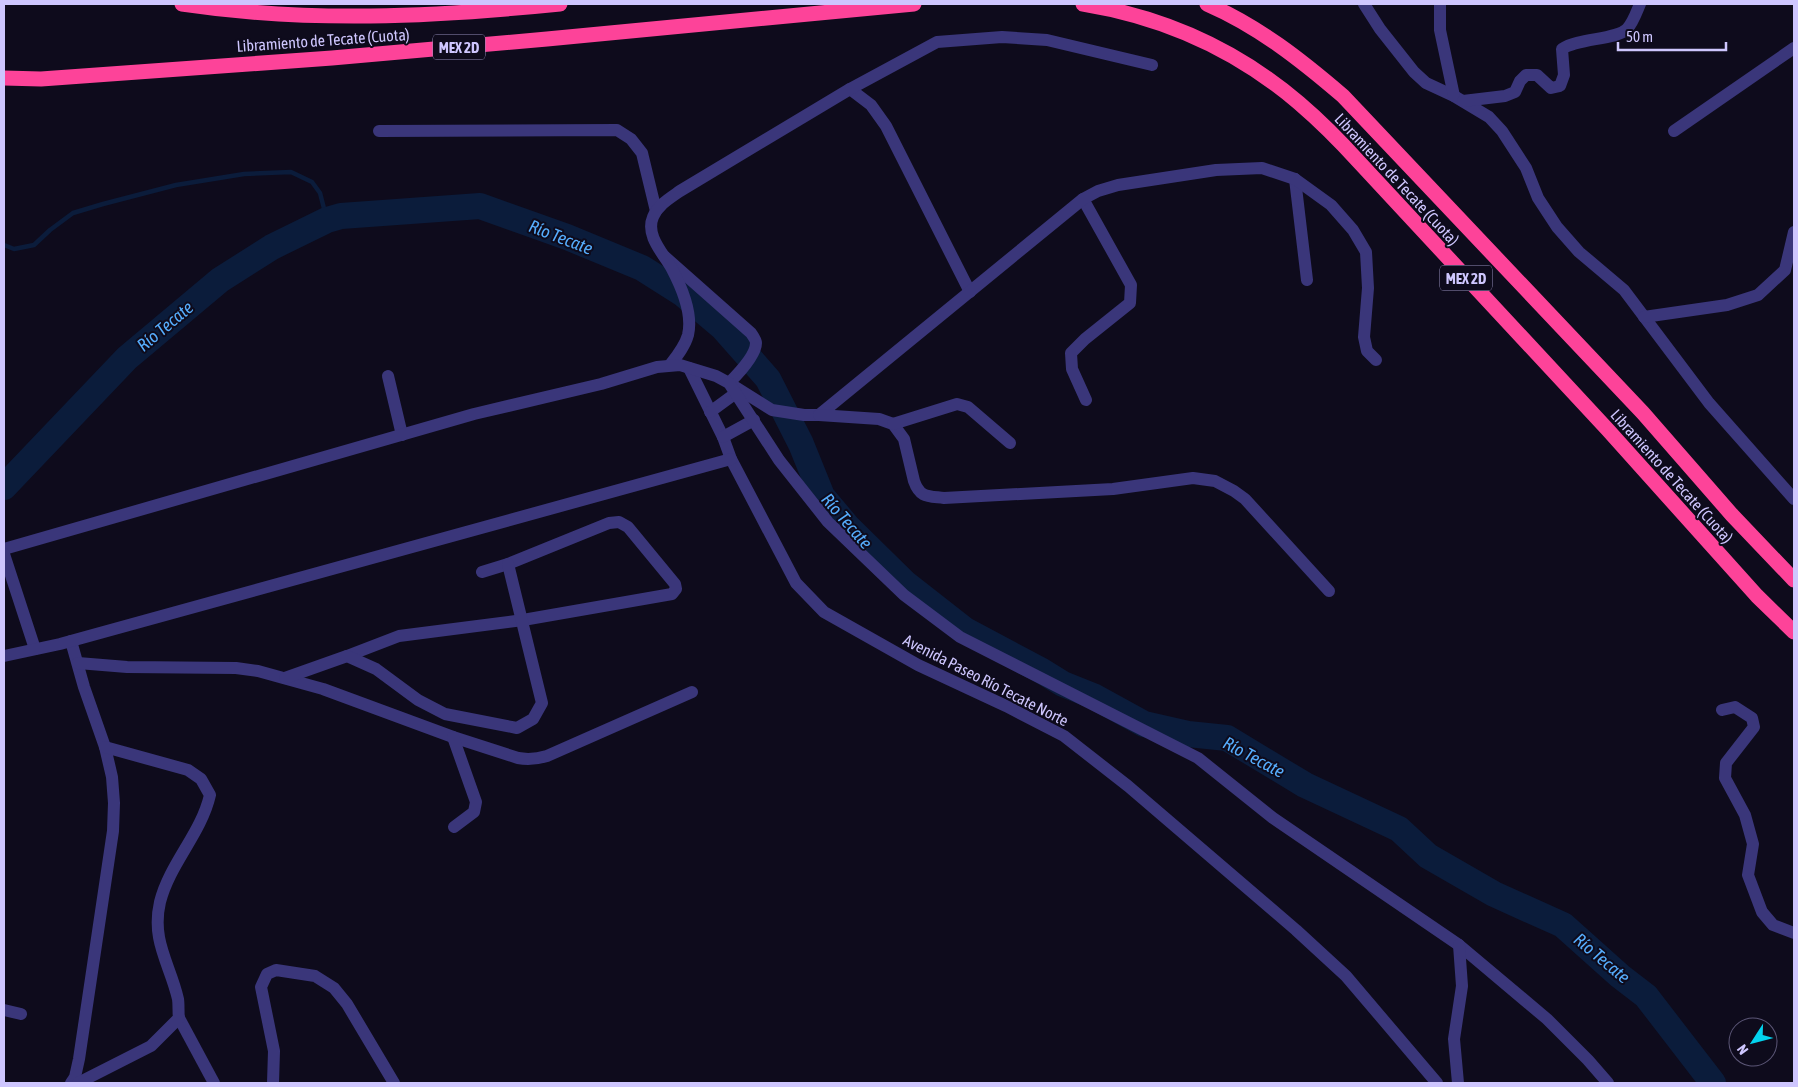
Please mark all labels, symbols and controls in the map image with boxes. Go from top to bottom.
scale bar [1618,20,1726,52]
street label: Libramiento de Tecate (Cuota) [236,25,410,56]
text: 50 m [1626,28,1653,45]
road number: MEX 2D [433,34,485,60]
street label: Libramiento de Tecate (Cuota) [1331,109,1463,249]
water label: Río Tecate [526,215,596,259]
road number: MEX 2D [1440,266,1492,290]
water label: Río Tecate [133,296,197,356]
street label: Libramiento de Tecate (Cuota) [1607,406,1737,547]
water label: Río Tecate [817,489,877,553]
street label: Avenida Paseo Río Tecate Norte [900,630,1072,730]
water label: Río Tecate [1220,732,1288,782]
water label: Río Tecate [1570,928,1634,988]
north arrow [1728,1017,1778,1067]
text: N [1734,1042,1751,1058]

